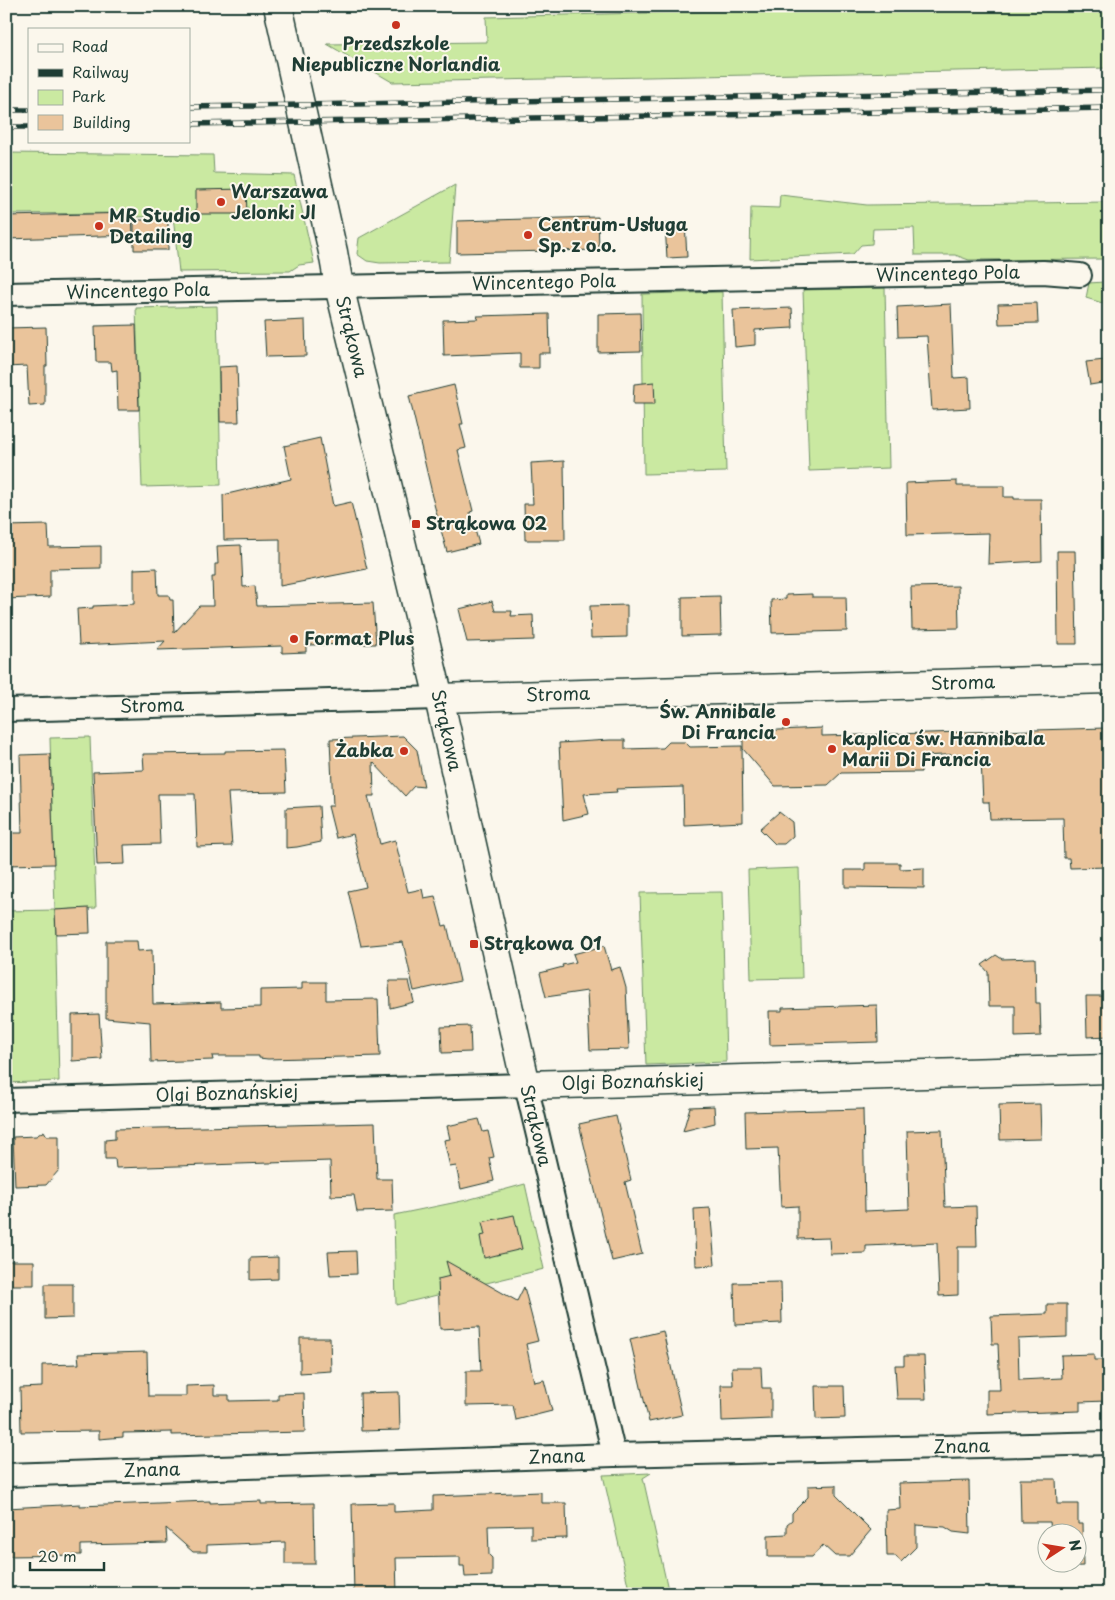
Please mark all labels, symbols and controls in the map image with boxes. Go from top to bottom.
marker: Przedszkole Niepubliczne Norlandia [390,19,402,31]
legend [28,28,190,142]
place label: Przedszkole Niepubliczne Norlandia [292,29,501,77]
text: Road [72,34,108,57]
text: Railway [72,60,129,83]
text: Park [72,84,106,107]
text: Building [72,110,131,133]
place label: Warszawa Jelonki Jl [231,177,329,225]
marker: Warszawa Jelonki Jl [215,196,227,208]
place label: MR Studio Detailing [109,201,201,249]
place label: Centrum-Usługa Sp. z o.o. [538,210,688,258]
marker: MR Studio Detailing [93,220,105,232]
marker: Centrum-Usługa Sp. z o.o. [522,229,534,241]
street label: Wincentego Pola [876,257,1021,288]
street label: Wincentego Pola [472,266,617,296]
street label: Wincentego Pola [66,275,211,305]
street label: Strąkowa [330,293,376,381]
place label: Strąkowa 02 [426,509,548,536]
marker: Strąkowa 02 [410,518,422,530]
place label: Format Plus [304,624,415,651]
marker: Format Plus [288,633,300,645]
street label: Stroma [930,667,996,696]
street label: Stroma [525,679,591,708]
street label: Strąkowa [425,687,470,774]
street label: Stroma [119,690,185,719]
place label: Św. Annibale Di Francia [659,697,777,745]
marker: Św. Annibale Di Francia [780,716,792,728]
place label: kaplica św. Hannibala Marii Di Francia [842,724,1045,772]
place label: Żabka [335,736,394,763]
marker: kaplica św. Hannibala Marii Di Francia [826,743,838,755]
marker: Żabka [398,745,410,757]
place label: Strąkowa 01 [484,929,602,956]
marker: Strąkowa 01 [468,938,480,950]
street label: Olgi Boznańskiej [561,1065,704,1096]
street label: Olgi Boznańskiej [155,1077,298,1108]
street label: Strąkowa [514,1082,560,1169]
street label: Znana [933,1431,991,1459]
street label: Znana [528,1441,586,1470]
street label: Znana [123,1454,181,1483]
north arrow [1038,1522,1088,1572]
text: N [1064,1538,1087,1553]
scale bar [30,1540,104,1572]
text: 20 m [38,1544,77,1567]

